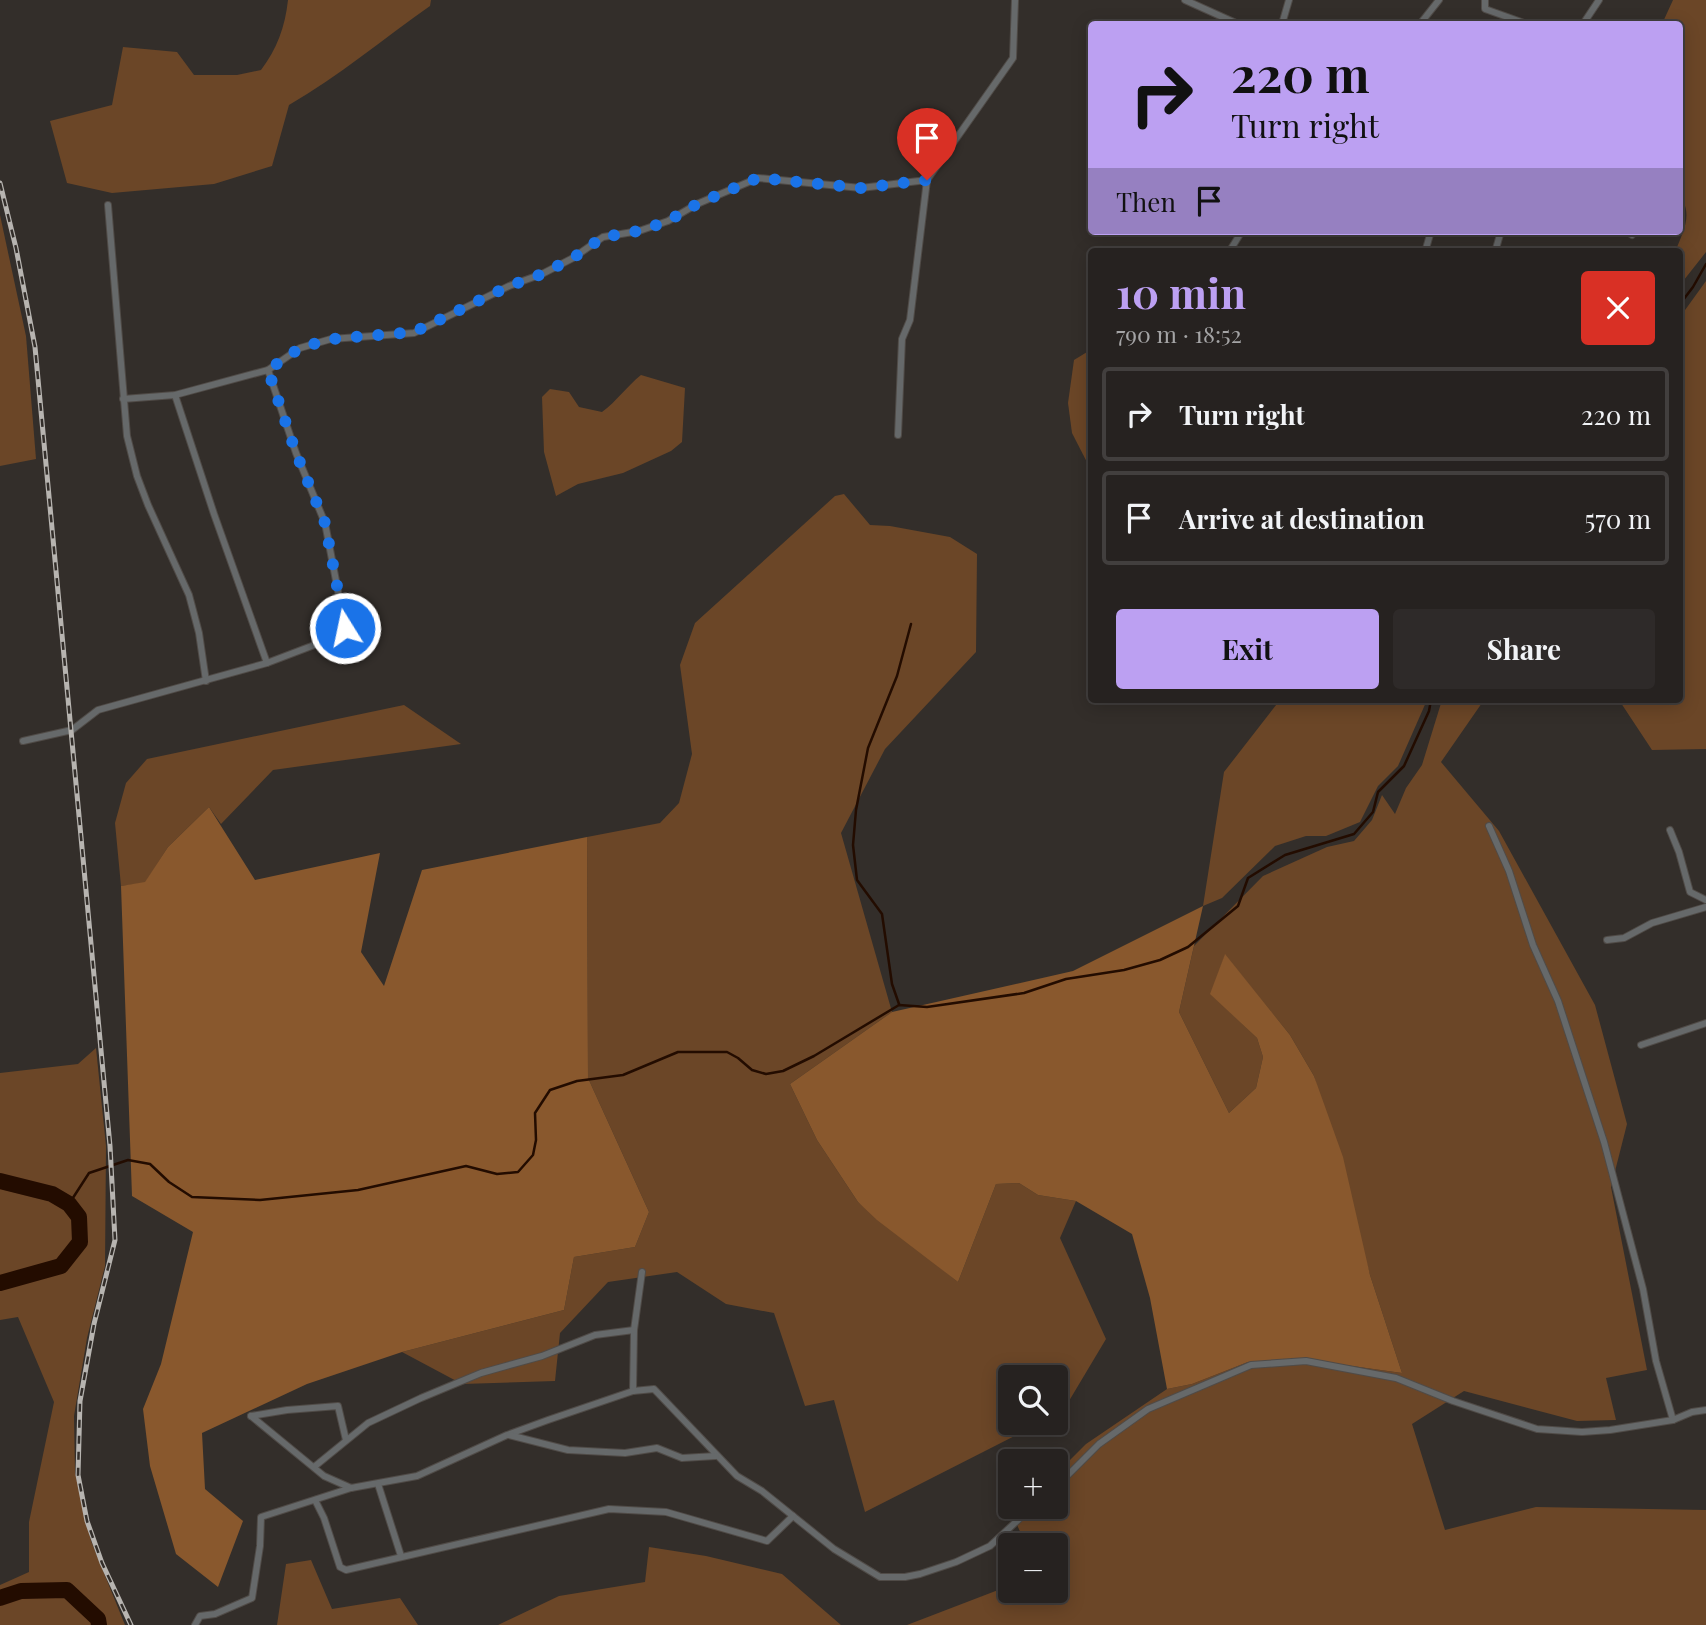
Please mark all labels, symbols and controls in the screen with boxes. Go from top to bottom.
text: 220 m [1231,40,1370,105]
icon: right [1116,49,1207,140]
text: Turn right [1231,103,1379,146]
pin [897,108,957,180]
icon: arrive [908,119,946,157]
icon: arrive [1190,182,1228,220]
text: Then [1116,184,1176,219]
text: 10 min [1116,264,1246,320]
button: close [1581,271,1655,345]
text: 790 m · 18:52 [1116,318,1242,349]
icon: right [1120,395,1158,433]
text: Turn right [1179,397,1305,432]
text: 220 m [1581,397,1651,432]
icon: arrive [1120,499,1158,537]
text: Arrive at destination [1179,501,1425,536]
text: 570 m [1584,501,1651,536]
position arrow [308,591,382,665]
button: Exit [1116,609,1379,689]
button: Share [1393,609,1655,689]
map controls [998,1365,1068,1603]
button: search [998,1365,1068,1435]
button: + [998,1449,1068,1519]
button: − [998,1533,1068,1603]

